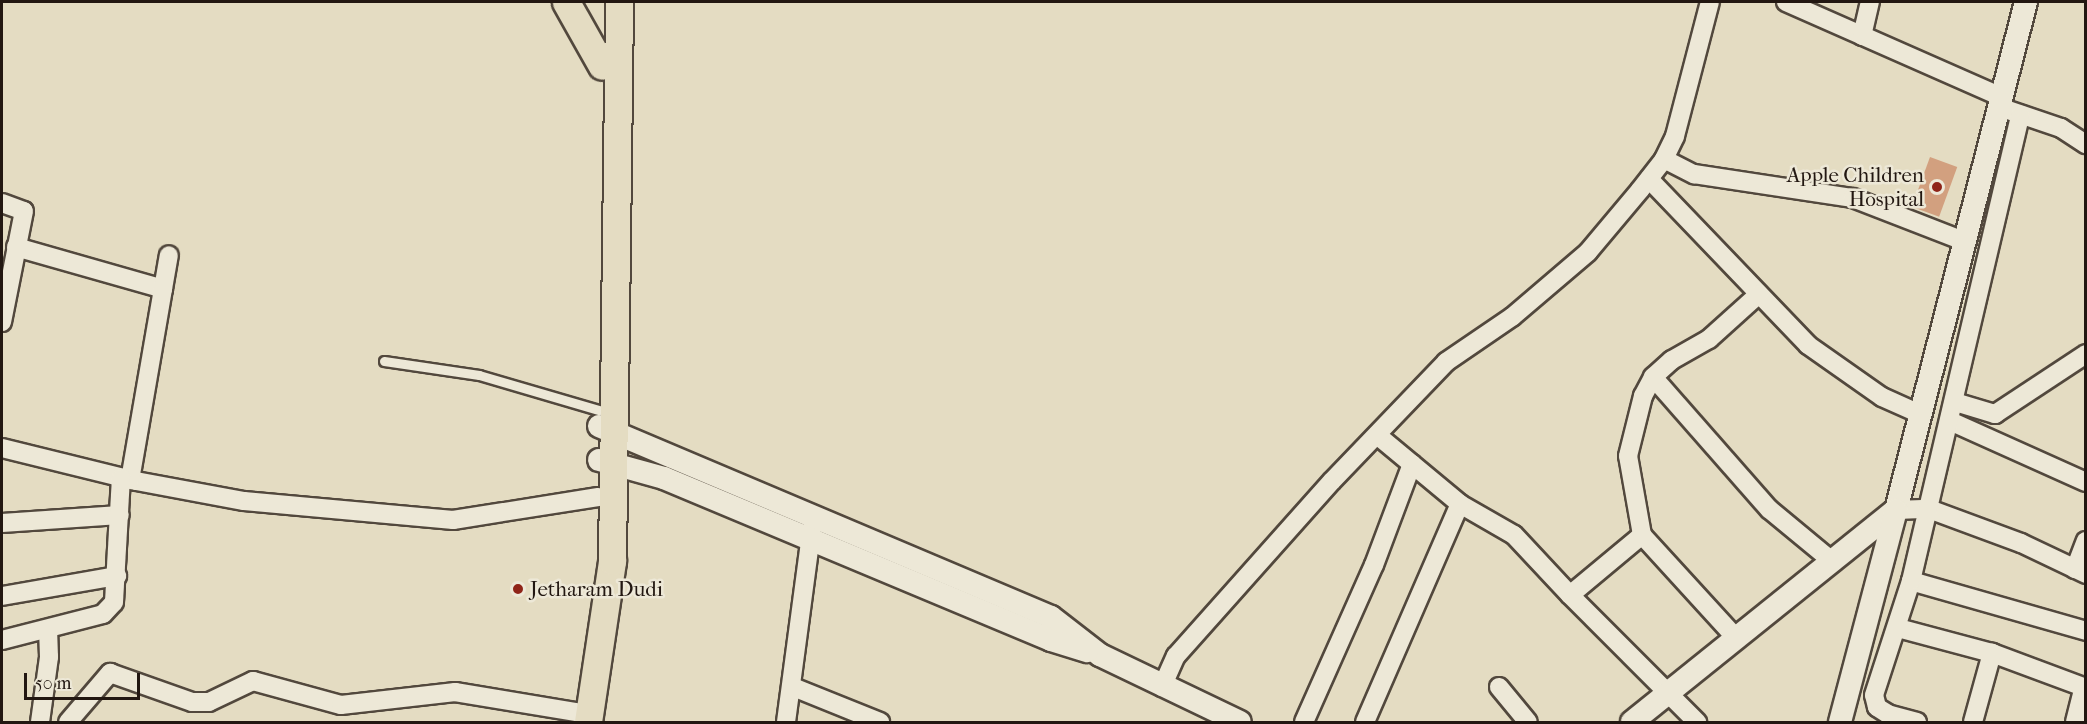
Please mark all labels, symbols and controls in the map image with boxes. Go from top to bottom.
place label: Apple Children Hospital [1787,162,1924,212]
marker: Apple Children Hospital [1928,178,1946,196]
place label: Jetharam Dudi [530,576,663,602]
marker: Jetharam Dudi [511,582,525,596]
scale bar [27,661,142,699]
text: 50 m [35,673,71,694]

